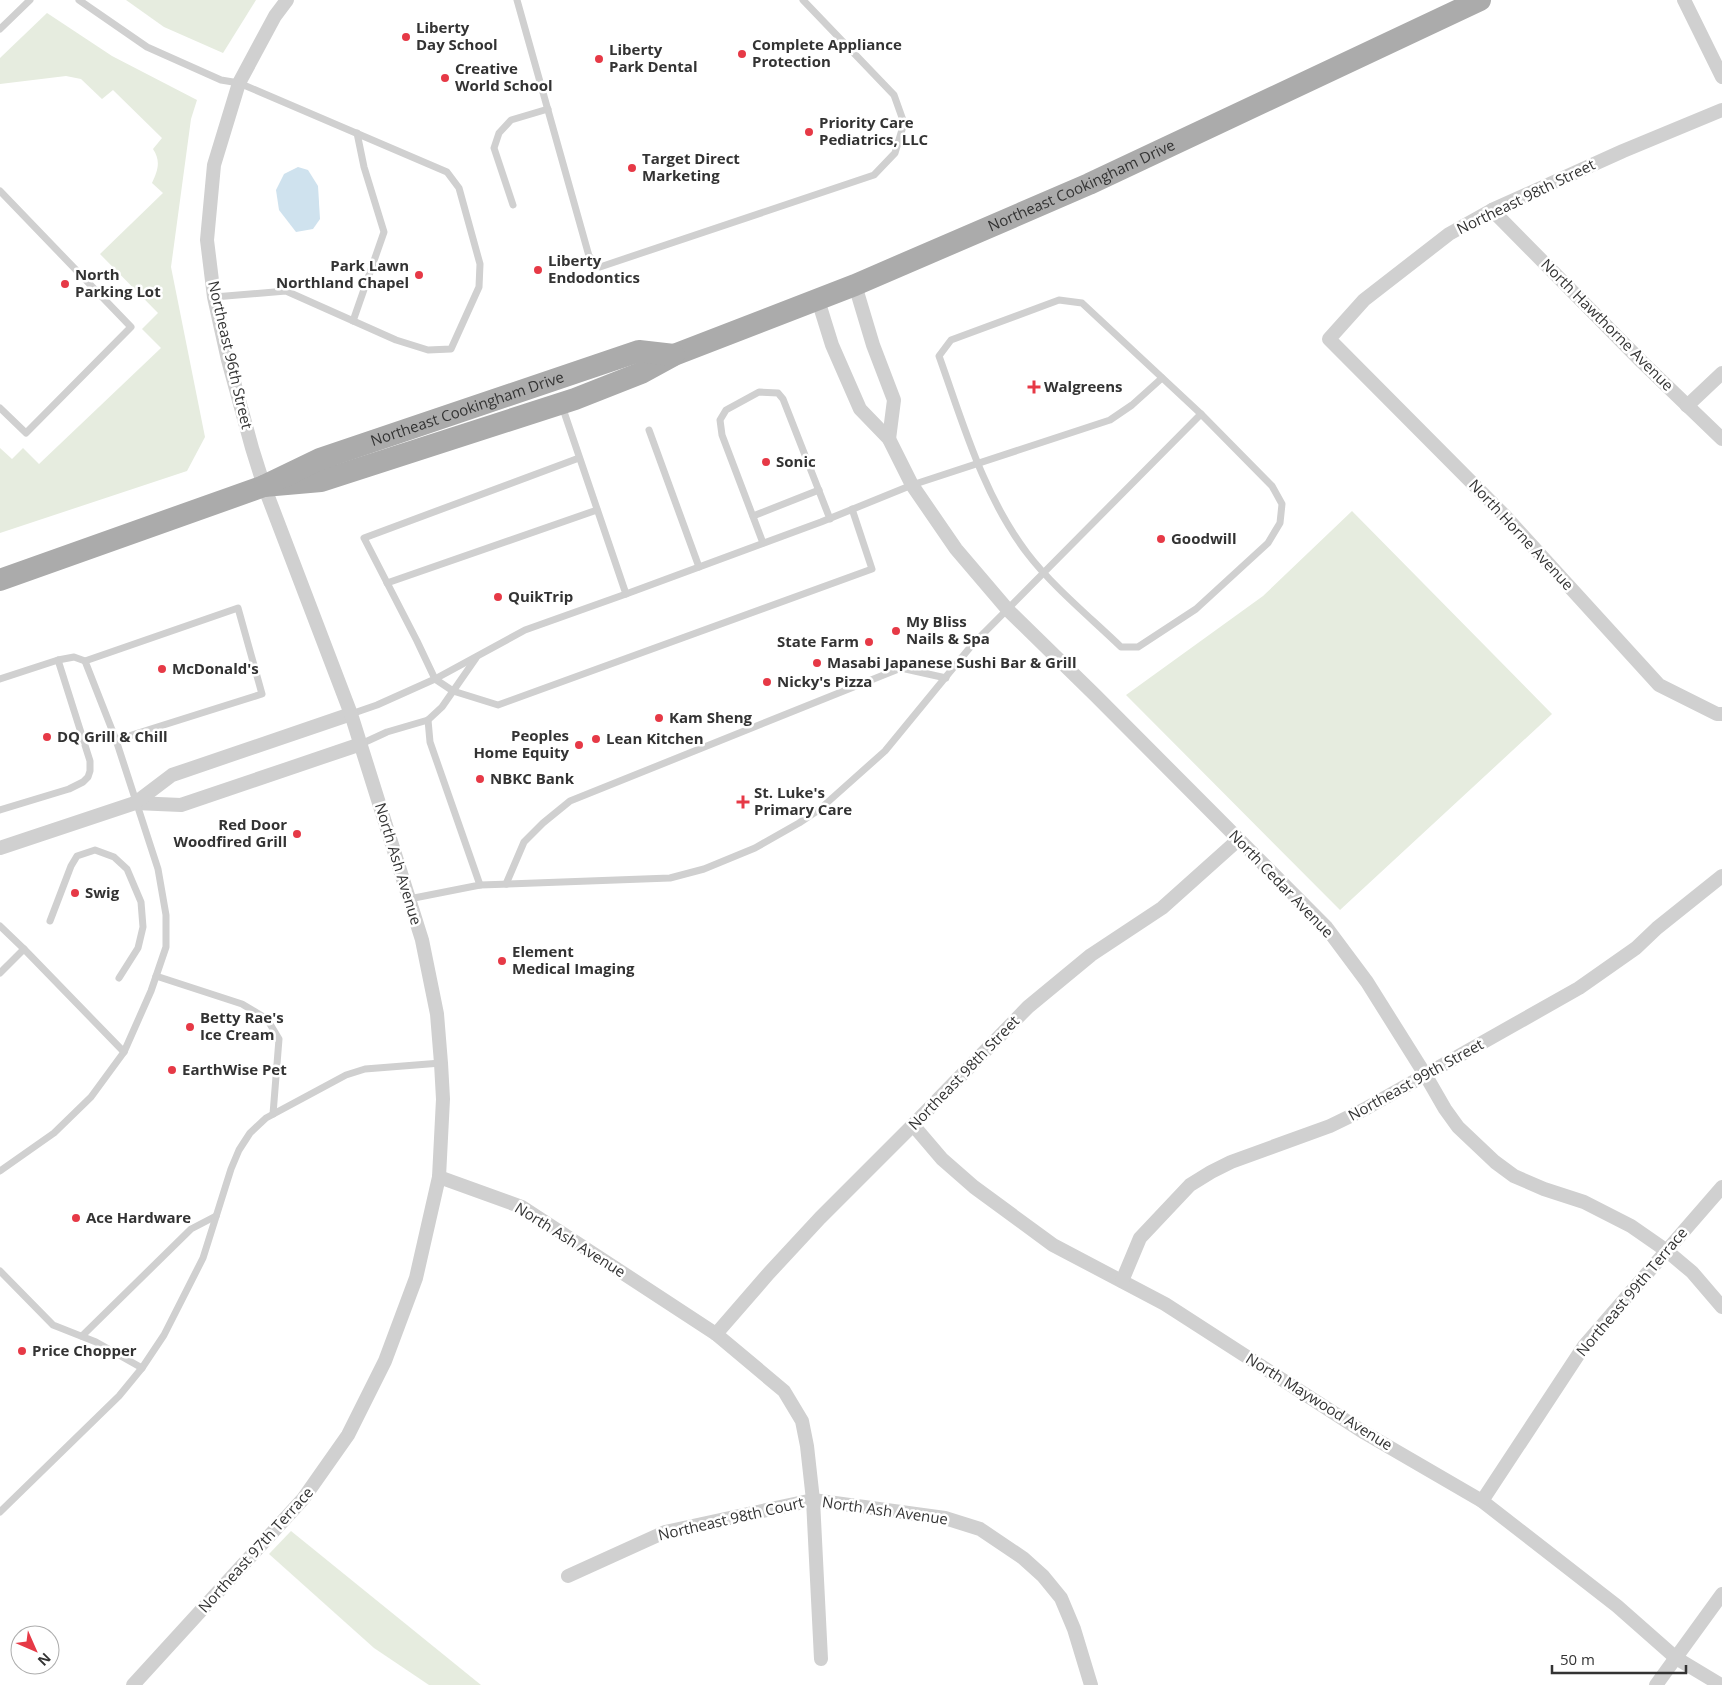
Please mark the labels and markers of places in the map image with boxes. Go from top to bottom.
place label: Liberty Day School [416,17,498,54]
marker: Liberty Day School [400,31,412,43]
place label: Complete Appliance Protection [752,34,902,71]
place label: Liberty Park Dental [609,39,697,76]
marker: Complete Appliance Protection [736,48,748,60]
marker: Liberty Park Dental [593,53,605,65]
place label: Creative World School [455,58,553,95]
marker: Creative World School [439,72,451,84]
place label: Priority Care Pediatrics, LLC [819,112,929,149]
marker: Priority Care Pediatrics, LLC [803,126,815,138]
place label: Target Direct Marketing [642,148,740,185]
marker: Target Direct Marketing [626,162,638,174]
place label: Liberty Endodontics [548,250,640,287]
place label: Park Lawn Northland Chapel [276,255,409,292]
place label: North Parking Lot [75,264,161,301]
marker: Liberty Endodontics [532,264,544,276]
marker: Park Lawn Northland Chapel [413,269,425,281]
marker: North Parking Lot [59,278,71,290]
place label: Walgreens [1044,376,1122,396]
marker: Walgreens [1028,381,1040,393]
place label: Sonic [776,451,816,471]
marker: Sonic [760,456,772,468]
place label: Goodwill [1171,528,1237,548]
marker: Goodwill [1155,533,1167,545]
place label: QuikTrip [508,586,573,606]
marker: QuikTrip [492,591,504,603]
place label: My Bliss Nails & Spa [906,611,990,648]
marker: My Bliss Nails & Spa [890,625,902,637]
place label: State Farm [777,631,859,651]
marker: State Farm [863,636,875,648]
place label: Masabi Japanese Sushi Bar & Grill [827,652,1077,672]
marker: Masabi Japanese Sushi Bar & Grill [811,657,823,669]
place label: McDonald's [172,658,259,678]
marker: McDonald's [156,663,168,675]
place label: Nicky's Pizza [777,671,872,691]
marker: Nicky's Pizza [761,676,773,688]
place label: Kam Sheng [669,707,752,727]
marker: Kam Sheng [653,712,665,724]
place label: Peoples Home Equity [473,725,569,762]
place label: DQ Grill & Chill [57,726,168,746]
place label: Lean Kitchen [606,728,704,748]
marker: DQ Grill & Chill [41,731,53,743]
marker: Lean Kitchen [590,733,602,745]
marker: Peoples Home Equity [573,739,585,751]
place label: NBKC Bank [490,768,575,788]
marker: NBKC Bank [474,773,486,785]
place label: St. Luke's Primary Care [754,782,852,819]
marker: St. Luke's Primary Care [736,795,750,809]
place label: Red Door Woodfired Grill [174,814,287,851]
marker: Red Door Woodfired Grill [291,828,303,840]
place label: Swig [85,882,120,902]
marker: Swig [69,887,81,899]
place label: Element Medical Imaging [512,941,635,978]
marker: Element Medical Imaging [496,955,508,967]
place label: Betty Rae's Ice Cream [200,1007,284,1044]
marker: Betty Rae's Ice Cream [184,1021,196,1033]
place label: EarthWise Pet [182,1059,287,1079]
marker: EarthWise Pet [166,1064,178,1076]
place label: Ace Hardware [86,1207,191,1227]
marker: Ace Hardware [70,1212,82,1224]
place label: Price Chopper [32,1340,137,1360]
marker: Price Chopper [16,1345,28,1357]

